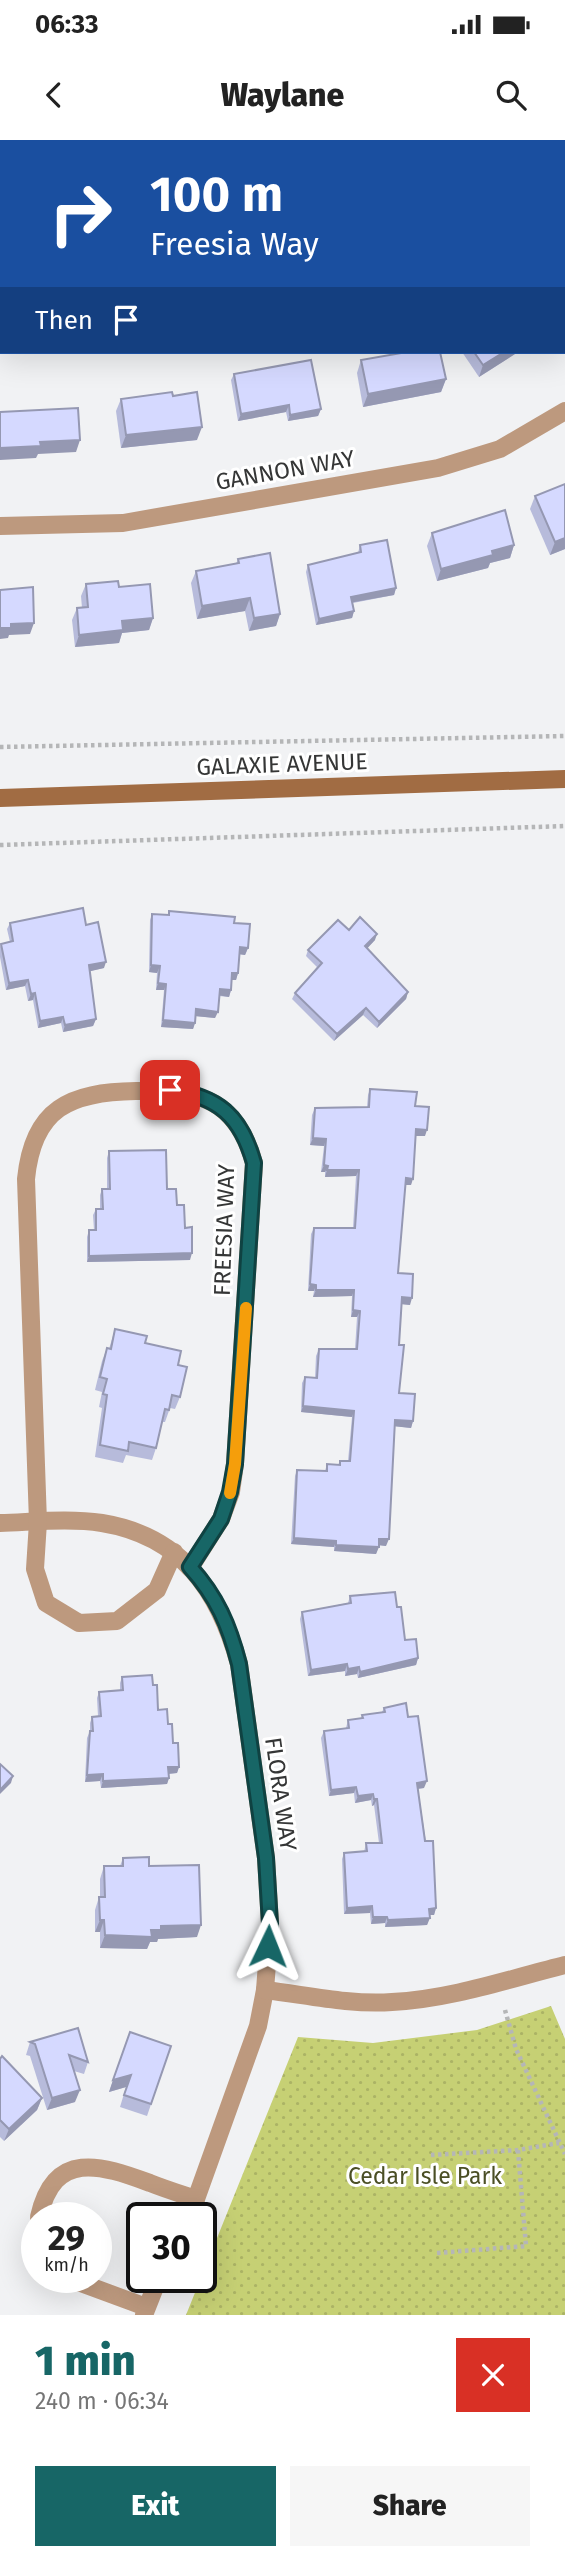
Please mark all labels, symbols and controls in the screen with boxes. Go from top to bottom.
text: 06:33 [35,9,99,40]
icon: back [35,76,73,114]
text: Waylane [221,76,344,114]
icon: search [492,76,530,114]
text: 100 m [150,165,283,224]
icon: right [35,168,126,259]
text: Freesia Way [150,225,319,263]
icon: arrive [107,301,145,339]
text: Then [35,305,93,336]
street label: GANNON WAY [213,444,357,496]
street label: GALAXIE AVENUE [196,747,368,781]
pin [140,1060,200,1120]
icon: arrive [151,1071,189,1109]
street label: FREESIA WAY [208,1163,240,1296]
street label: FLORA WAY [259,1735,303,1853]
position arrow [231,1909,305,1983]
park label: Cedar Isle Park [348,2162,502,2190]
speed limit sign: 30 [126,2202,217,2293]
text: 29 [48,2217,85,2259]
text: km/h [44,2254,89,2276]
text: 1 min [35,2336,136,2386]
button: close [456,2338,530,2412]
text: 240 m · 06:34 [35,2387,169,2415]
button: Exit [35,2466,276,2546]
button: Share [290,2466,530,2546]

